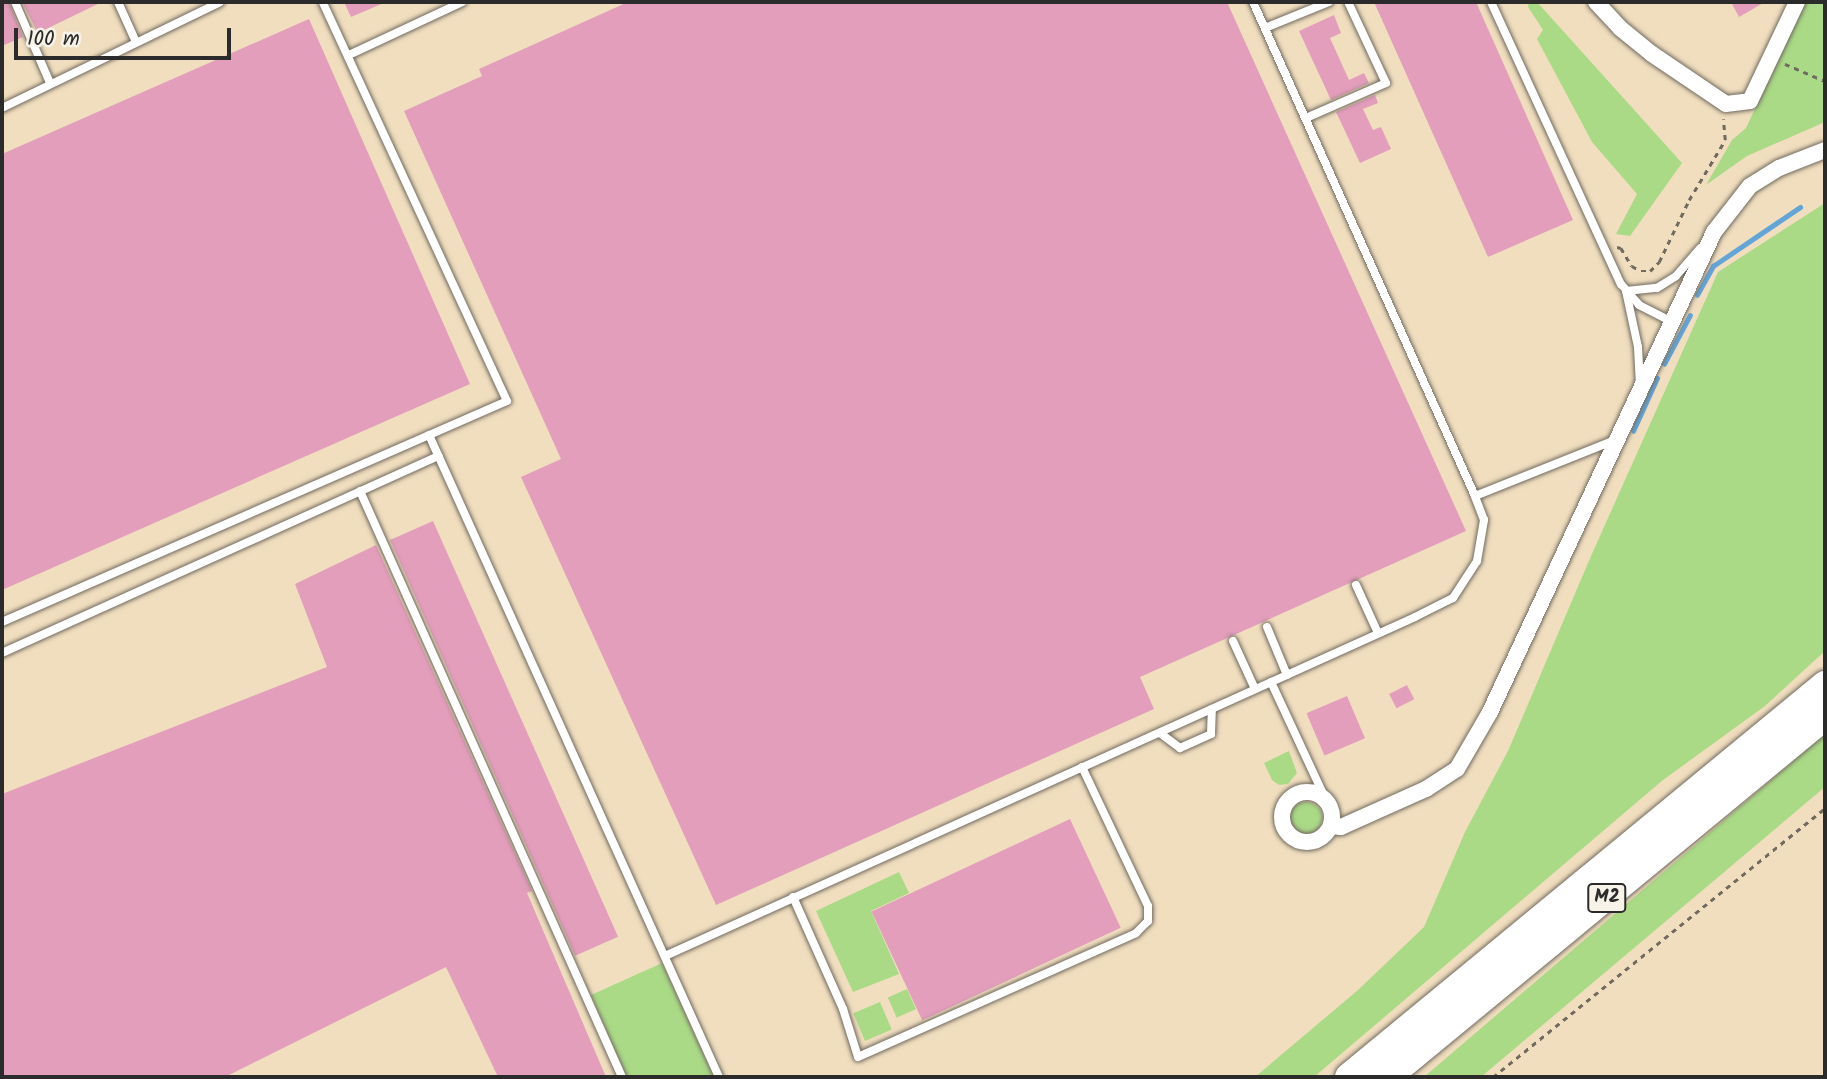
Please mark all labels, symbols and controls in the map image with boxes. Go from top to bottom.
scale bar [18,14,234,58]
text: 100 m [27,23,80,56]
road number: M2 [1586,882,1628,914]

